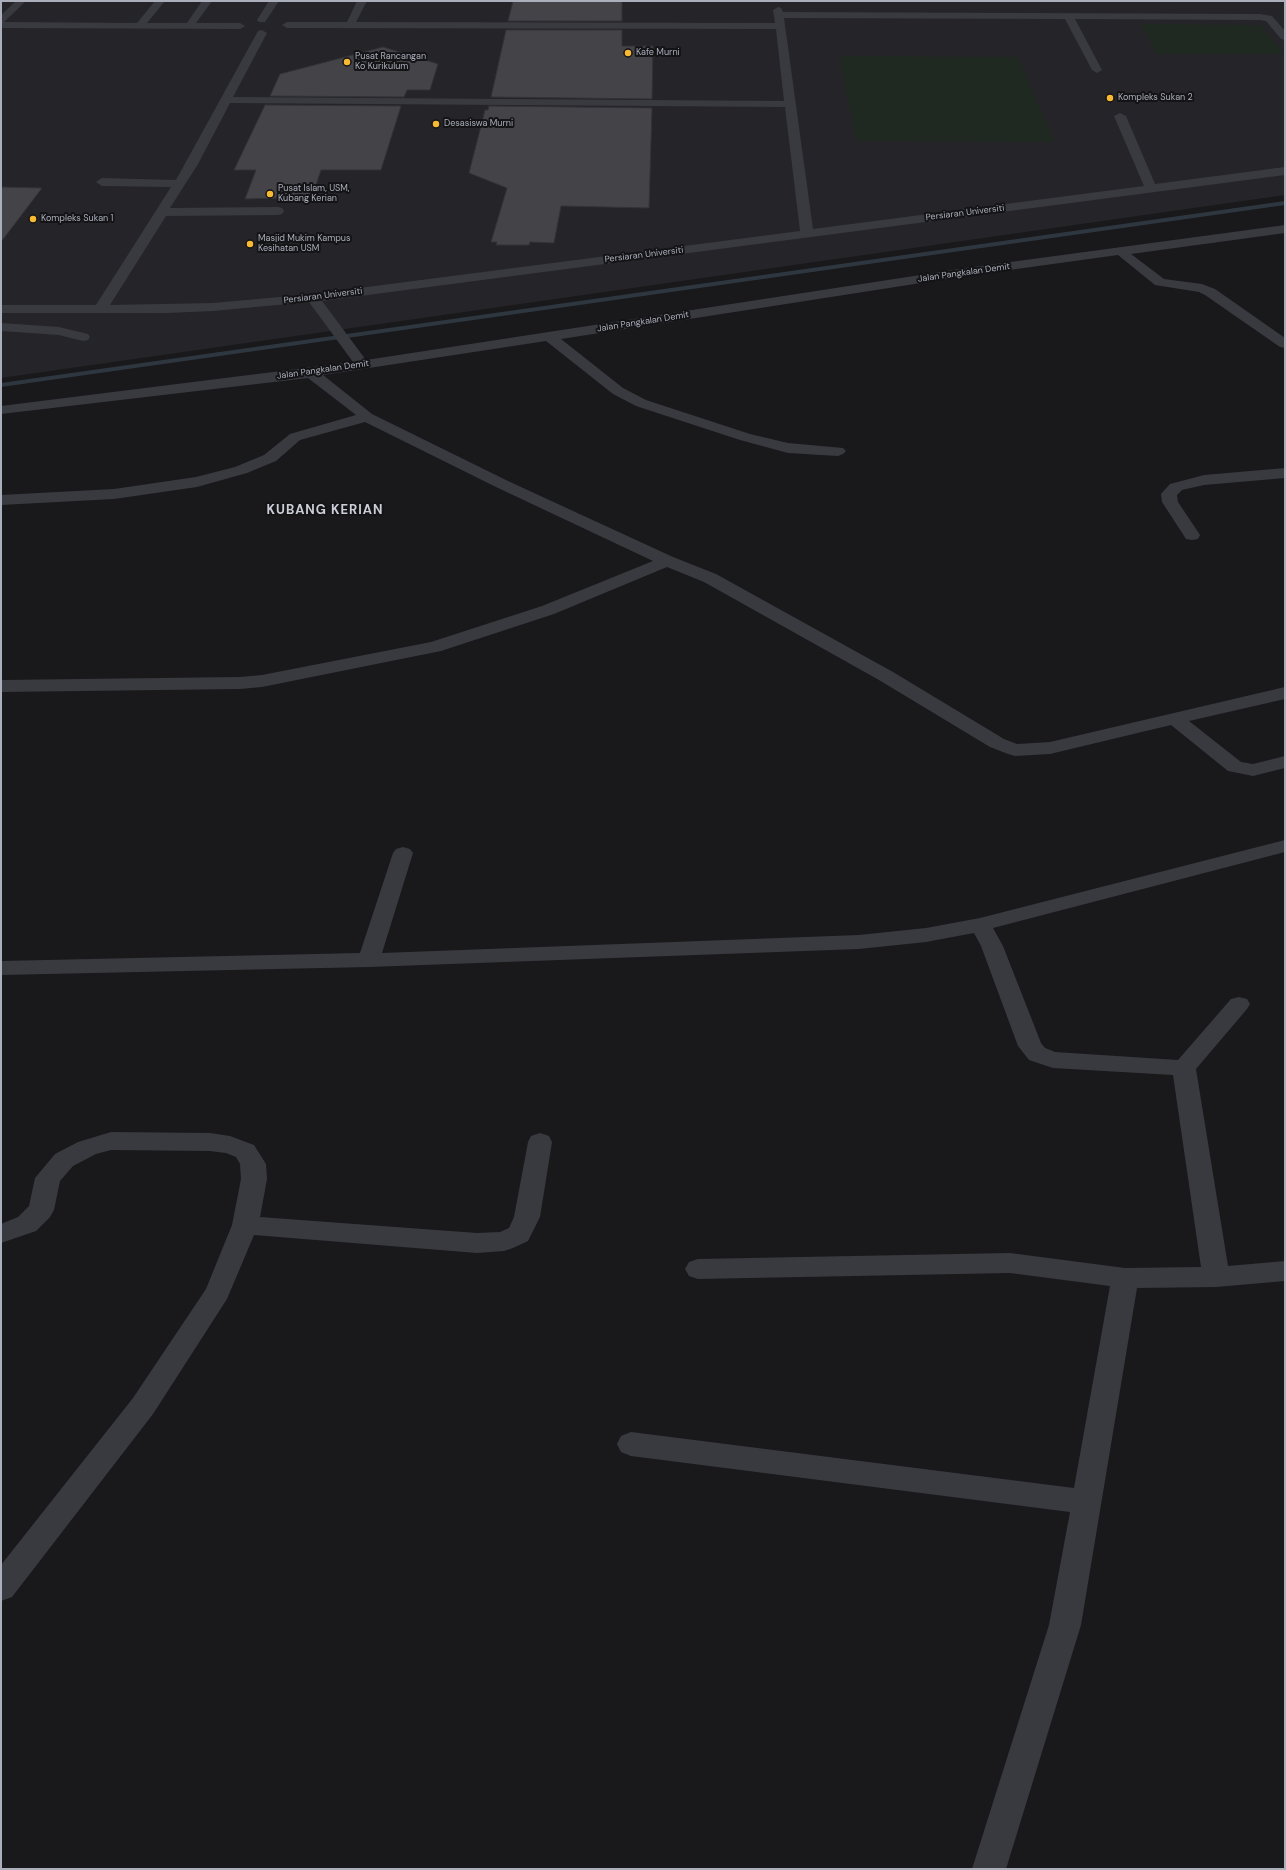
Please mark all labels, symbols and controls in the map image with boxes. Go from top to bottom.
marker: Kafe Murni [623,48,633,58]
place label: Kafe Murni [636,48,680,58]
place label: Pusat Rancangan Ko Kurikulum [355,52,426,73]
marker: Pusat Rancangan Ko Kurikulum [342,57,352,67]
marker: Kompleks Sukan 2 [1105,93,1115,103]
place label: Kompleks Sukan 2 [1118,93,1193,103]
marker: Desasiswa Murni [431,119,441,129]
place label: Desasiswa Murni [444,119,513,129]
place label: Pusat Islam, USM, Kubang Kerian [278,184,349,205]
marker: Pusat Islam, USM, Kubang Kerian [265,189,275,199]
street label: Persiaran Universiti [925,203,1005,223]
marker: Kompleks Sukan 1 [28,214,38,224]
place label: Kompleks Sukan 1 [41,214,113,224]
place label: Masjid Mukim Kampus Kesihatan USM [258,234,350,255]
marker: Masjid Mukim Kampus Kesihatan USM [245,239,255,249]
street label: Persiaran Universiti [604,245,684,265]
street label: Jalan Pangkalan Demit [917,261,1011,285]
street label: Persiaran Universiti [283,286,363,306]
street label: Jalan Pangkalan Demit [596,309,690,335]
street label: Jalan Pangkalan Demit [276,358,370,382]
district label: KUBANG KERIAN [267,503,383,519]

